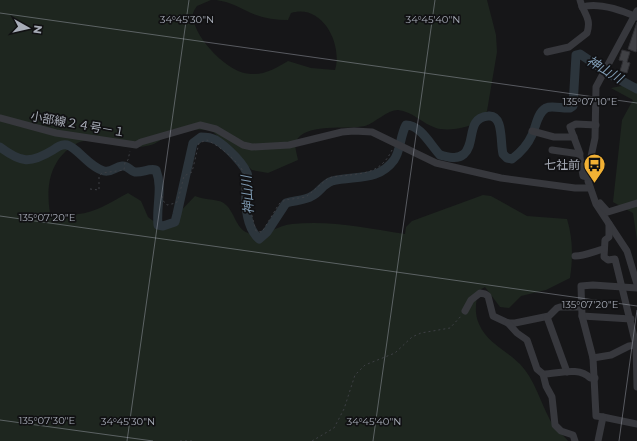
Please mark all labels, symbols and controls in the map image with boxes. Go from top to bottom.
north arrow [8,8,48,48]
text: 34°45'30"N [160,13,214,26]
text: 34°45'40"N [406,13,460,26]
text: N [30,24,45,35]
water label: 神山川 [584,52,628,87]
text: 135°07'10"E [563,95,618,108]
street label: 小部線２４号－１ [29,108,127,140]
bus stop icon: 七社前 [582,151,608,184]
place label: 七社前 [544,157,580,172]
water label: 神山川 [238,173,256,215]
text: 135°07'20"E [19,211,76,224]
text: 135°07'20"E [562,298,619,311]
text: 135°07'30"E [19,414,76,427]
text: 34°45'30"N [101,415,155,428]
text: 34°45'40"N [347,415,401,428]

